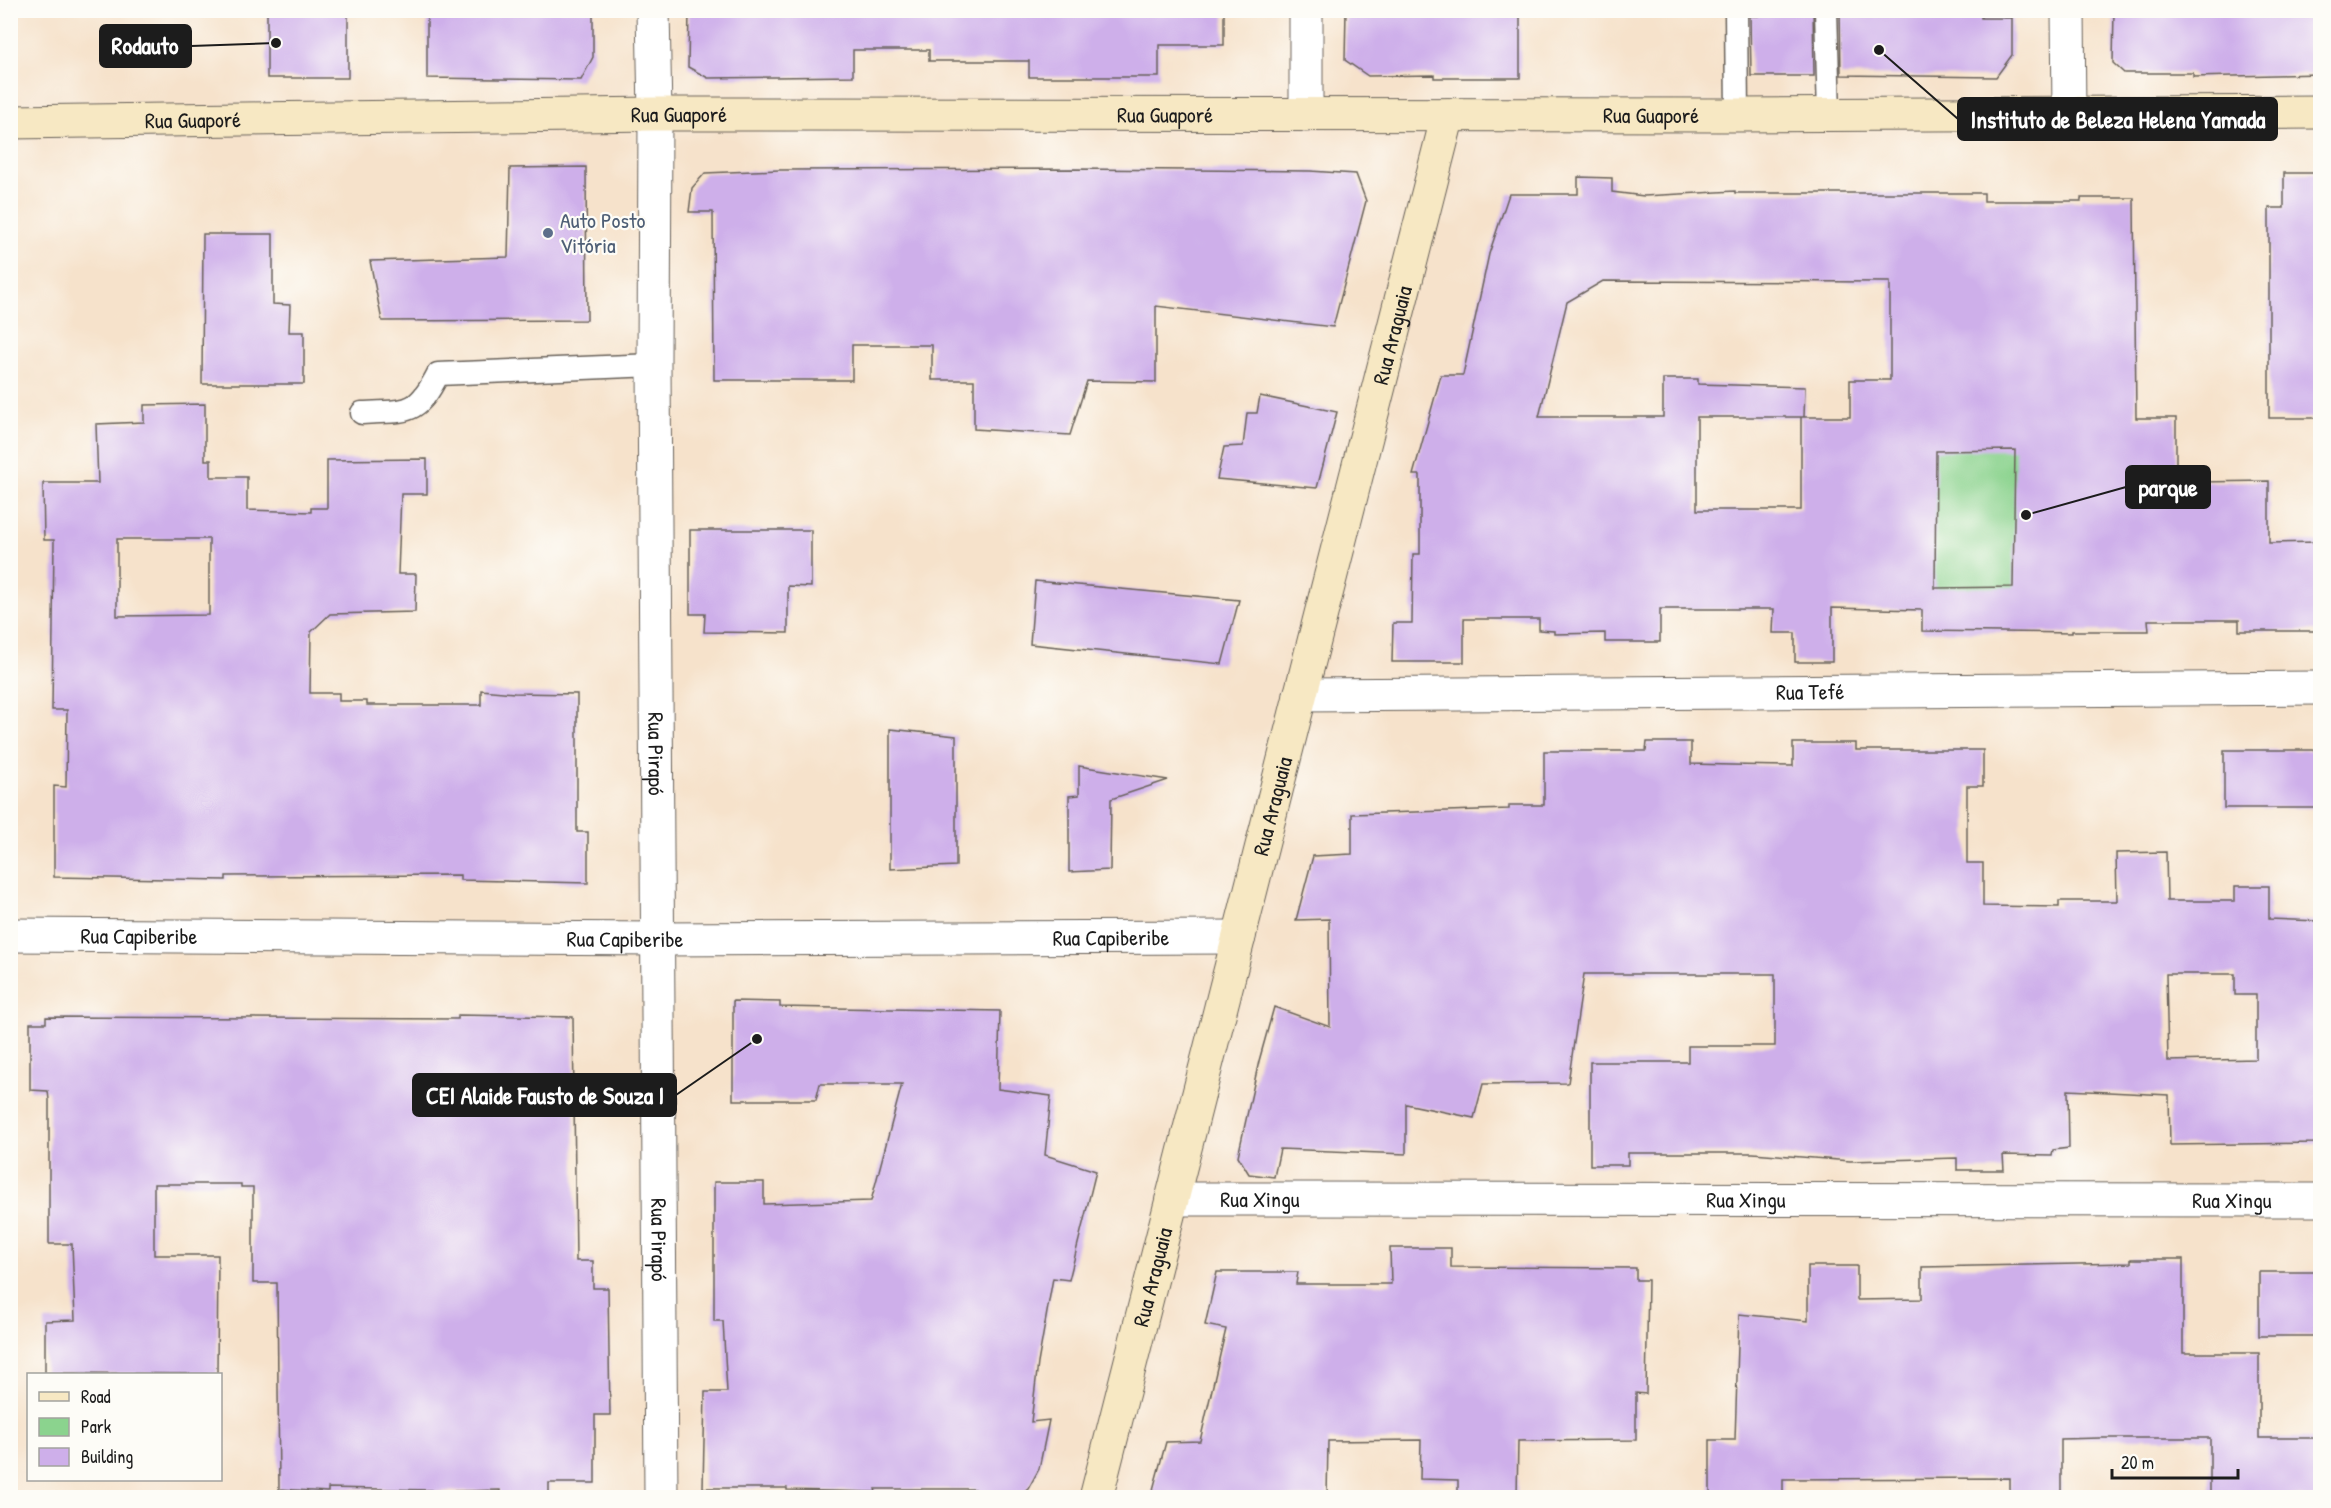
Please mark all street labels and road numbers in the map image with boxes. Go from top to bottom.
street label: Rua Guaporé [631,99,727,129]
street label: Rua Guaporé [1117,99,1213,130]
street label: Rua Guaporé [1603,100,1699,130]
street label: Rua Guaporé [145,104,241,135]
street label: Rua Araguaia [1365,282,1419,388]
street label: Rua Tefé [1776,676,1844,707]
street label: Rua Pirapó [641,712,672,796]
street label: Rua Araguaia [1245,753,1299,859]
street label: Rua Capiberibe [81,920,198,951]
street label: Rua Capiberibe [1053,922,1170,953]
street label: Rua Capiberibe [567,923,684,954]
street label: Rua Xingu [1220,1184,1300,1214]
street label: Rua Xingu [1706,1184,1786,1215]
street label: Rua Xingu [2192,1185,2272,1215]
street label: Rua Pirapó [644,1198,675,1282]
street label: Rua Araguaia [1125,1224,1179,1330]

